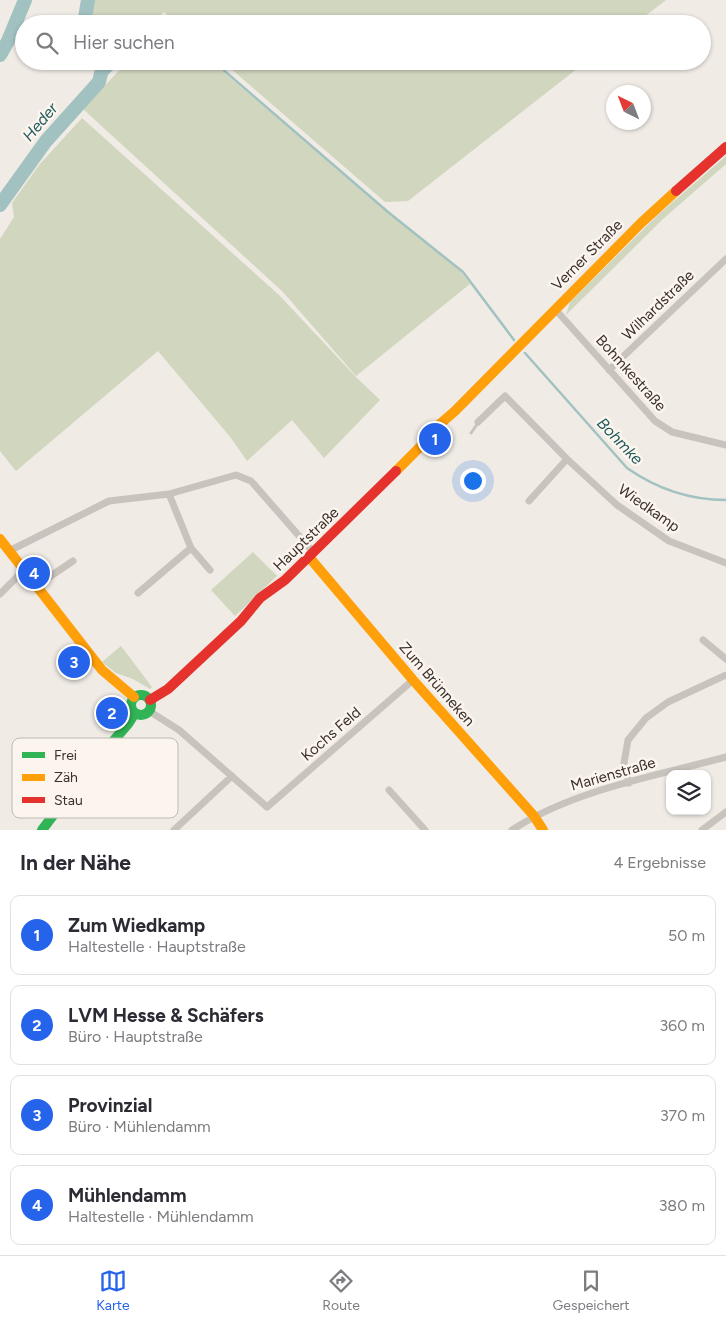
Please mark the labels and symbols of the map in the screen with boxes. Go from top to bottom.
north arrow [606,85,651,130]
water label: Heder [18,98,62,145]
street label: Verner Straße [548,216,626,294]
street label: Wilhardstraße [618,266,698,344]
street label: Bohmkestraße [592,331,670,415]
water label: Bohmke [593,414,647,469]
pin: 1 [419,420,451,458]
your location [460,468,486,494]
street label: Wiedkamp [615,480,683,536]
street label: Hauptstraße [270,503,342,575]
pin: 4 [18,554,50,592]
street label: Zum Brünneken [396,638,478,730]
pin: 3 [58,643,90,681]
pin: 2 [96,694,128,732]
street label: Kochs Feld [297,703,365,765]
legend [12,738,178,818]
text: Frei [54,747,77,764]
street label: Marienstraße [568,753,658,795]
text: Zäh [54,769,78,786]
text: Stau [54,792,83,809]

